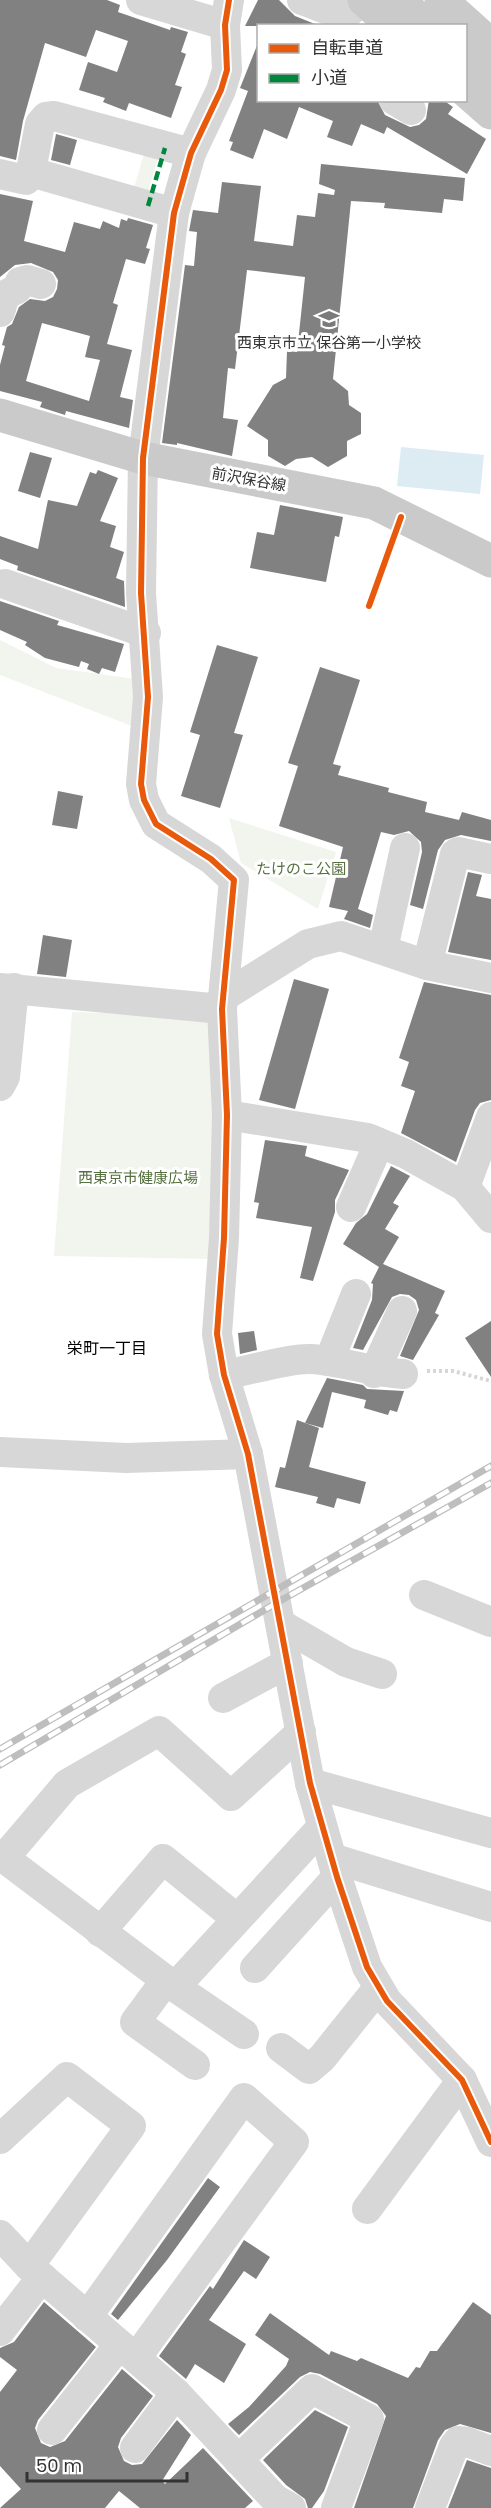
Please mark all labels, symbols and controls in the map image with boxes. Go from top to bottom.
legend [257,24,467,102]
text: 自転車道 [311,35,383,60]
text: 小道 [311,65,347,90]
school or university icon: 西東京市立 保谷第一小学校 [317,307,341,331]
place label: 西東京市立 保谷第一小学校 [237,332,421,353]
street label: 前沢保谷線 [210,462,288,496]
park label: たけのこ公園 [256,858,346,879]
park label: 西東京市健康広場 [78,1167,198,1188]
district label: 栄町一丁目 [67,1337,147,1360]
scale bar [27,2445,188,2483]
text: 50 m [36,2453,82,2478]

